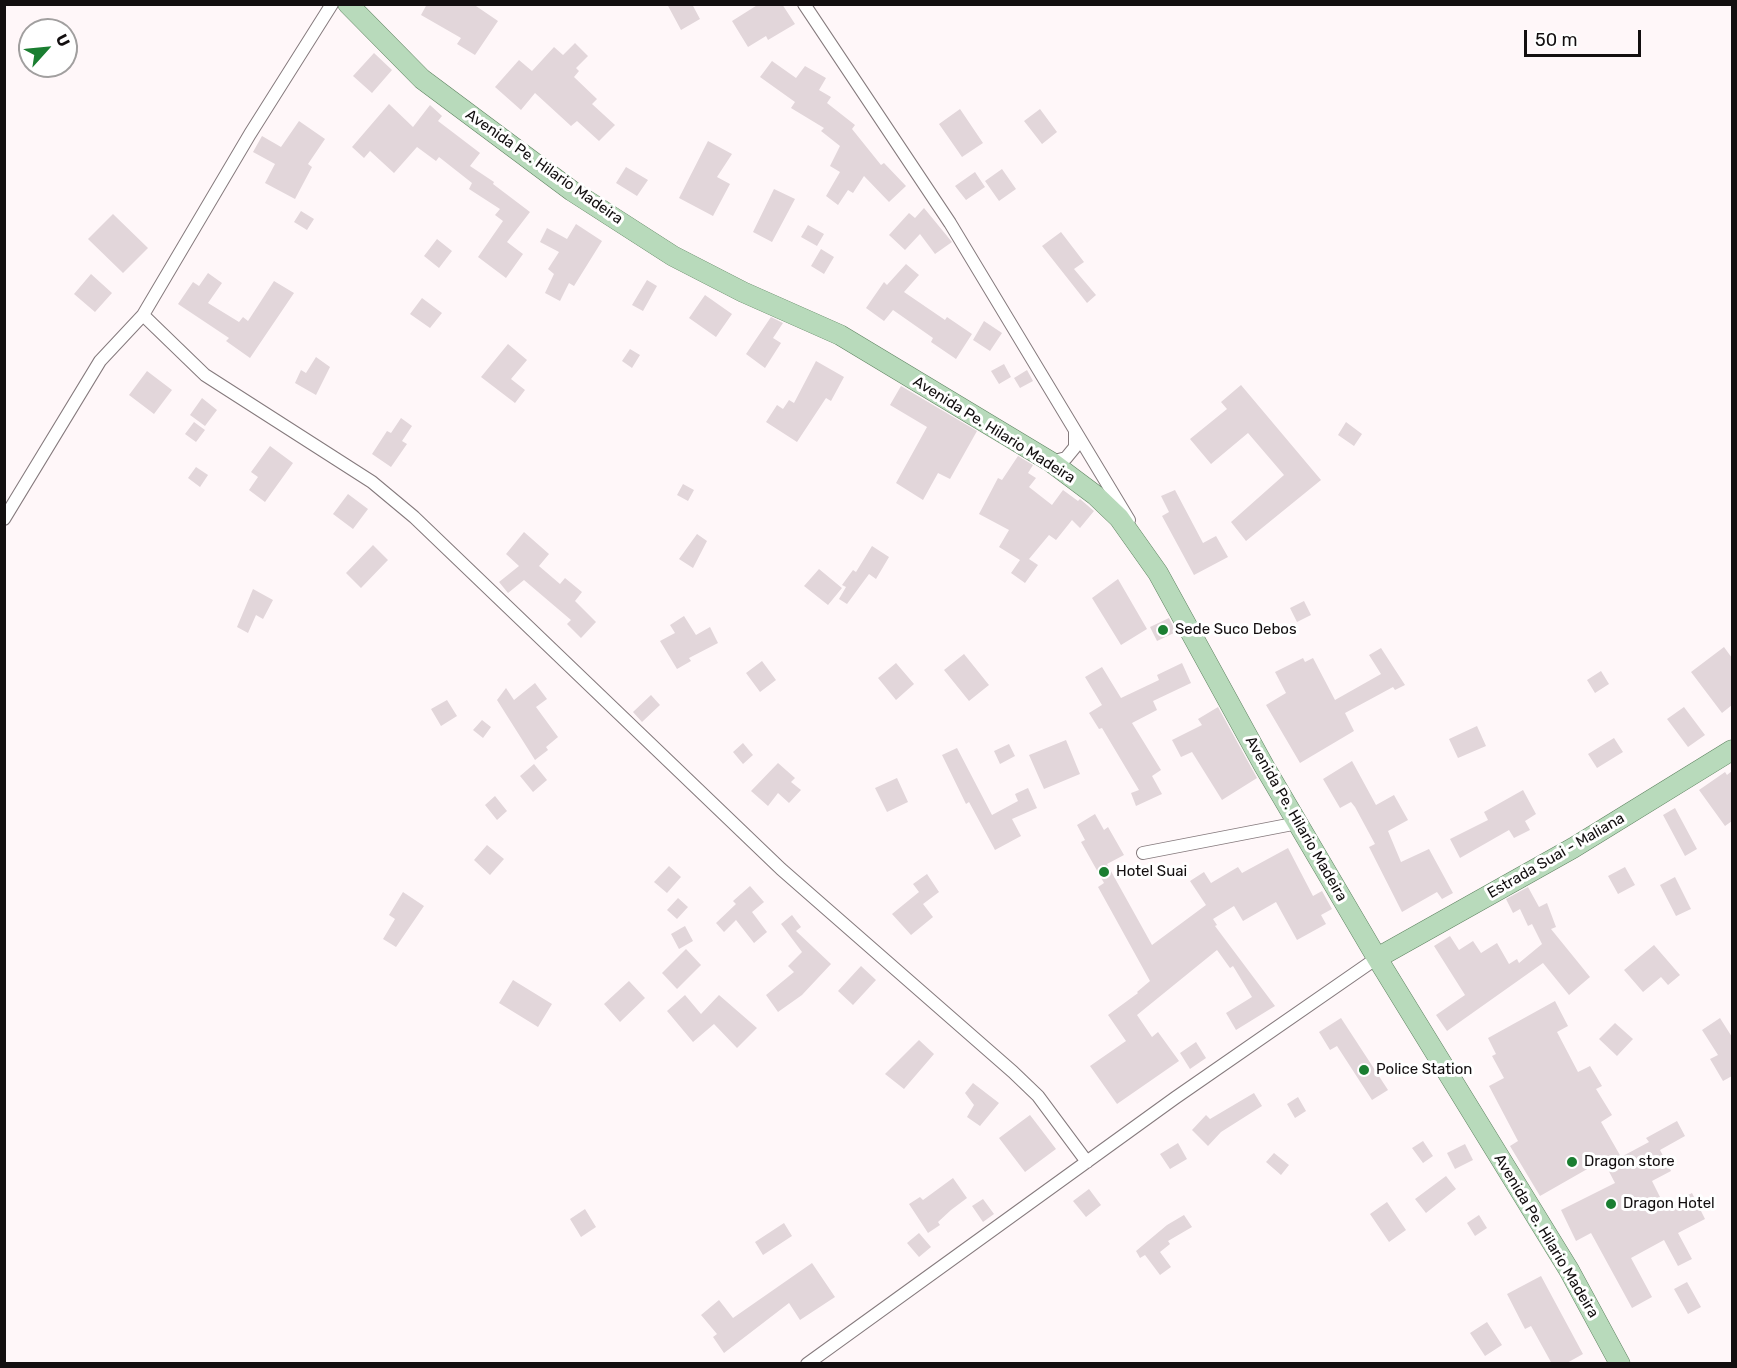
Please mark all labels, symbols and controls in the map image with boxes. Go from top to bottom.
north arrow [18,18,78,78]
scale bar [1527,18,1644,56]
text: 50 m [1535,29,1578,51]
text: U [52,31,74,50]
street label: Avenida Pe. Hilario Madeira [462,106,626,228]
street label: Avenida Pe. Hilario Madeira [910,373,1078,487]
place label: Sede Suco Debos [1175,621,1297,639]
marker: Sede Suco Debos [1156,623,1170,637]
street label: Avenida Pe. Hilario Madeira [1241,733,1351,905]
street label: Estrada Suai - Maliana [1484,809,1628,903]
place label: Hotel Suai [1116,863,1187,881]
marker: Hotel Suai [1097,865,1111,879]
place label: Police Station [1376,1061,1472,1079]
marker: Police Station [1357,1063,1371,1077]
street label: Avenida Pe. Hilario Madeira [1490,1151,1602,1321]
place label: Dragon store [1584,1153,1675,1171]
marker: Dragon store [1565,1155,1579,1169]
place label: Dragon Hotel [1623,1195,1715,1213]
marker: Dragon Hotel [1604,1197,1618,1211]

